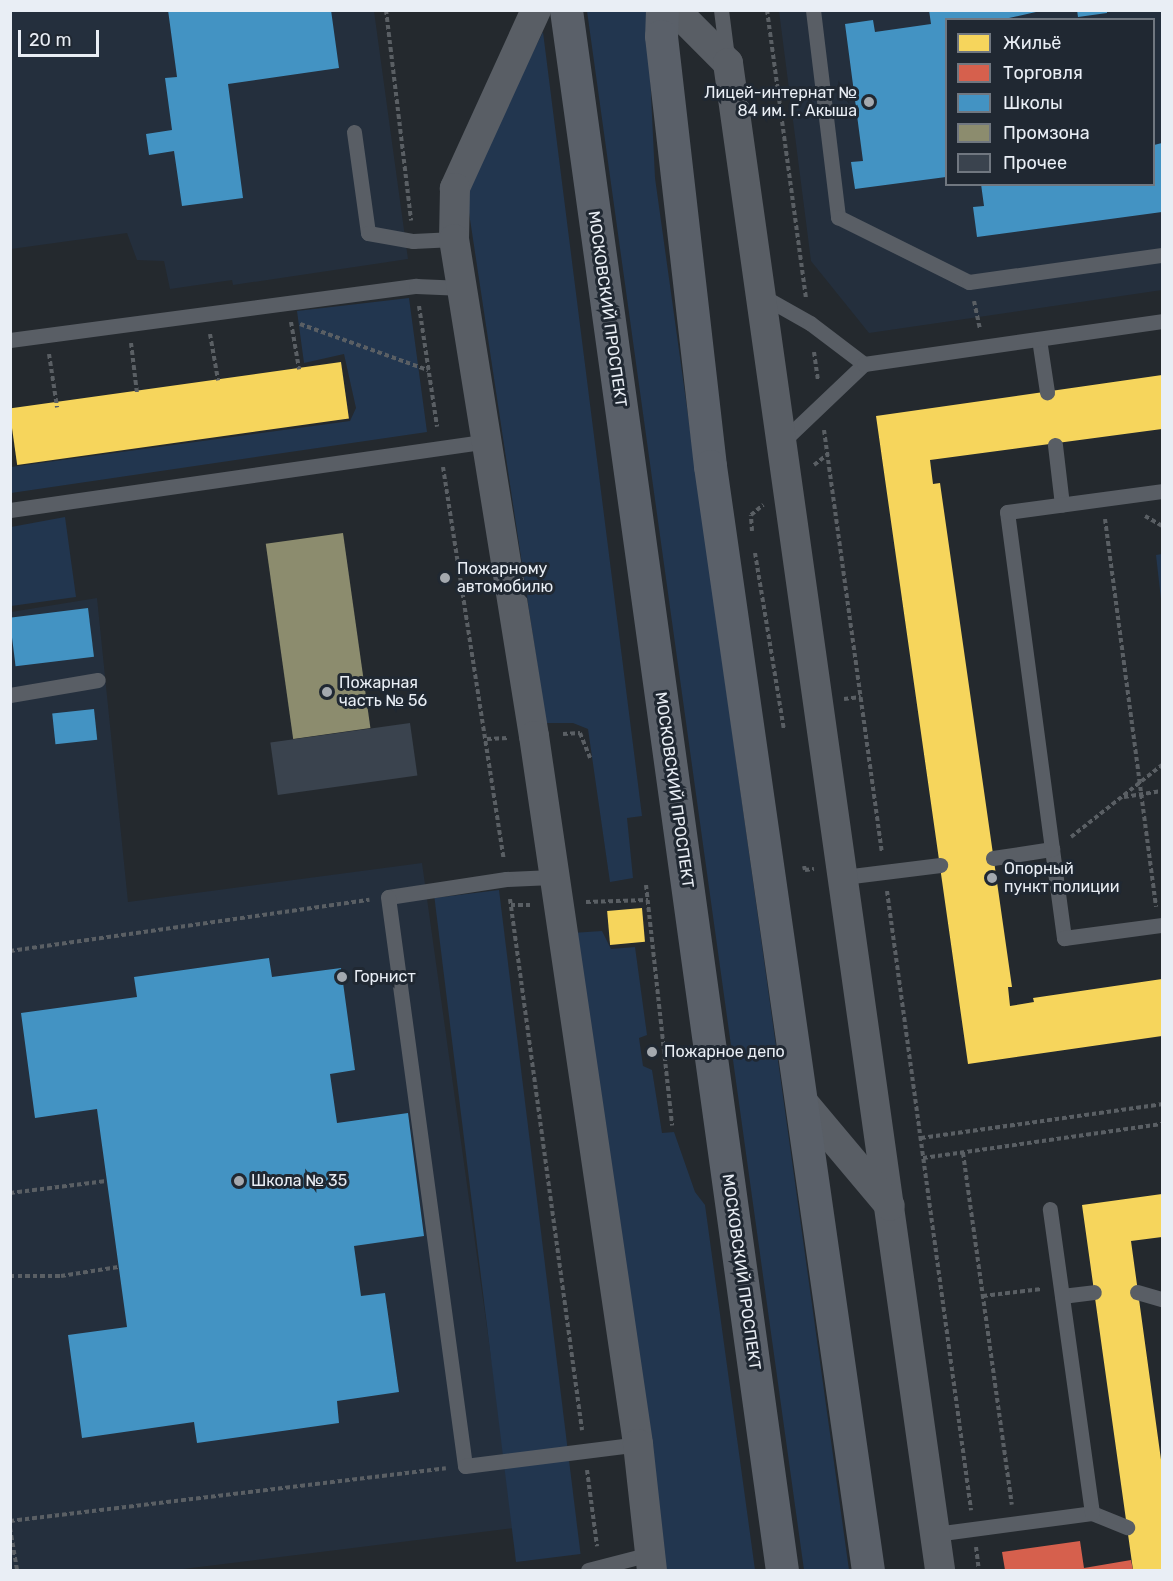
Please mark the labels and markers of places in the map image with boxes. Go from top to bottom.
place label: Лицей-интернат № 84 им. Г. Акыша [704,83,857,121]
marker: Лицей-интернат № 84 им. Г. Акыша [862,95,876,109]
place label: Пожарному автомобилю [457,559,553,597]
marker: Пожарному автомобилю [438,571,452,585]
place label: Пожарная часть № 56 [339,673,427,711]
marker: Пожарная часть № 56 [320,685,334,699]
place label: Опорный пункт полиции [1004,859,1120,897]
marker: Опорный пункт полиции [985,871,999,885]
place label: Горнист [354,967,416,987]
marker: Горнист [335,970,349,984]
place label: Пожарное депо [664,1042,785,1062]
marker: Пожарное депо [645,1045,659,1059]
place label: Школа № 35 [251,1171,347,1191]
marker: Школа № 35 [232,1174,246,1188]

